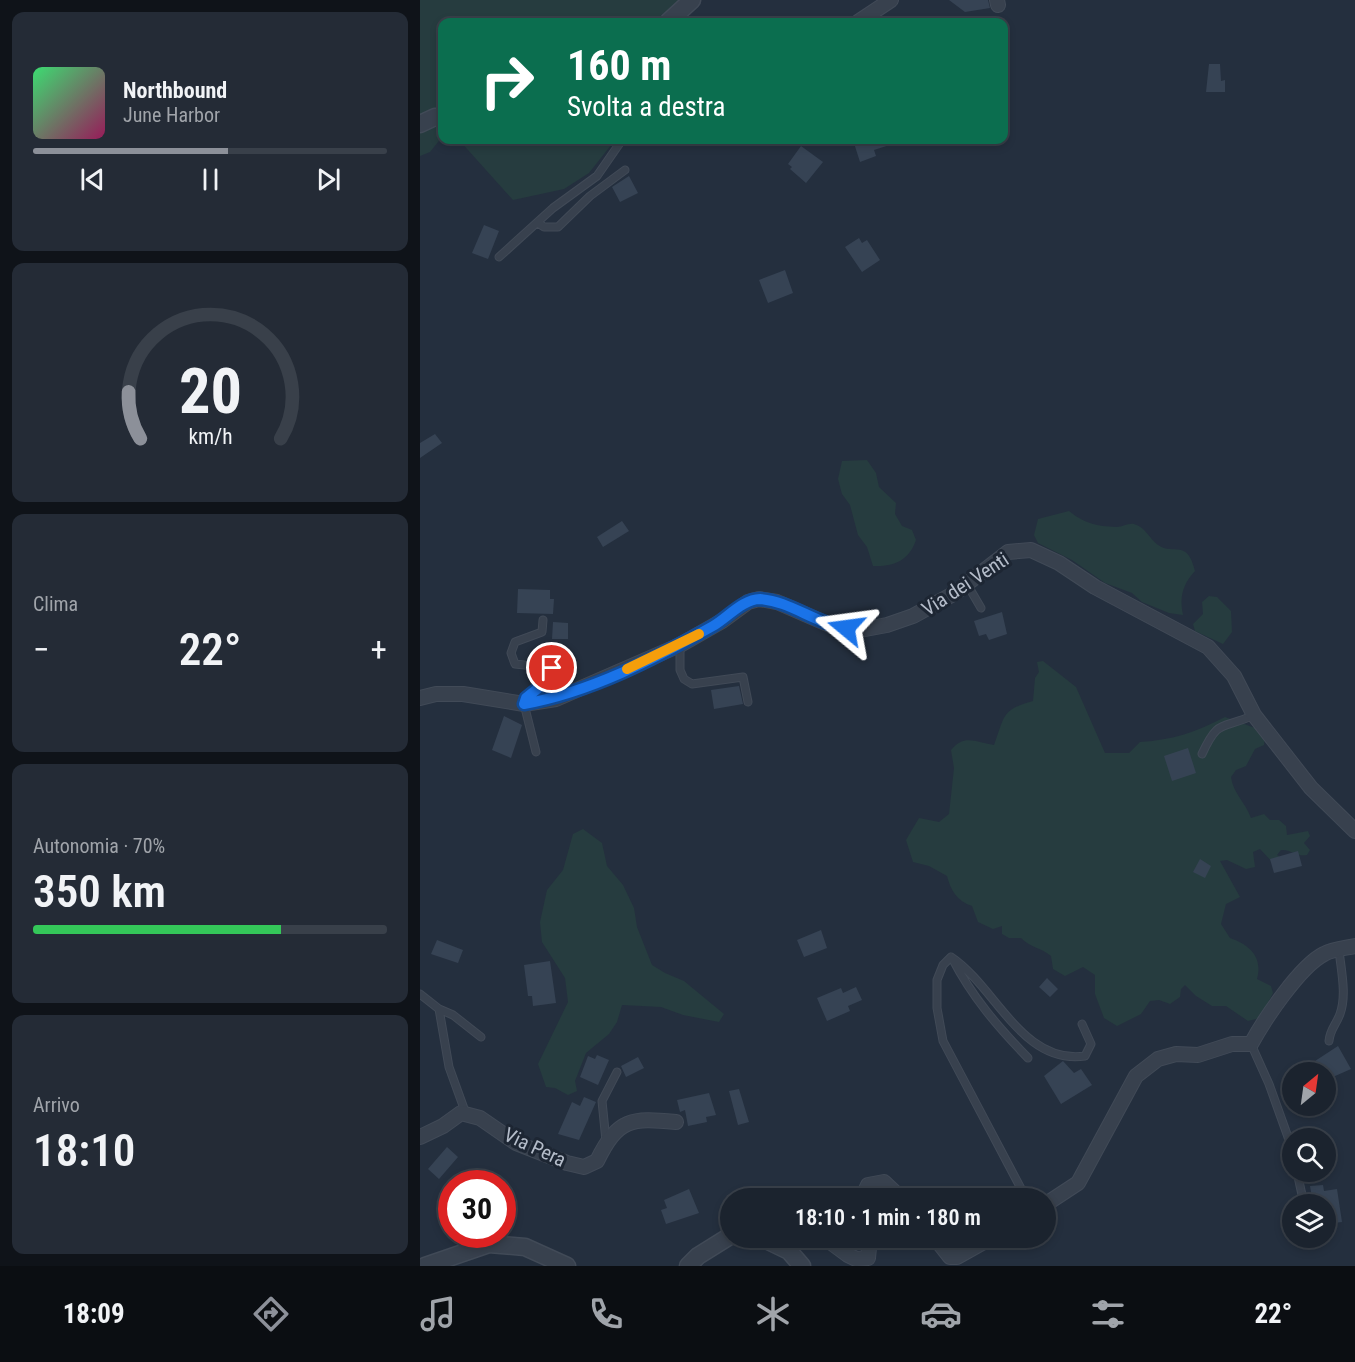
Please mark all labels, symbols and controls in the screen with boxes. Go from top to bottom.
text: 160 m [567,41,672,90]
icon: right [468,42,546,120]
text: Northbound [123,78,227,103]
text: Svolta a destra [567,91,725,123]
text: June Harbor [123,103,220,127]
icon: previous [76,163,109,196]
icon: pause [194,163,227,196]
icon: next [312,163,345,196]
text: 20 [178,355,242,428]
text: km/h [188,425,232,450]
street label: Via dei Venti [917,547,1013,621]
text: Clima [33,592,78,616]
position arrow [814,596,878,660]
text: 22° [179,623,241,676]
text: − [33,630,50,669]
text: + [371,630,387,669]
pin [526,642,577,693]
icon: arrive [535,651,568,684]
text: Autonomia · 70% [33,834,165,858]
text: 350 km [33,865,166,918]
north arrow [1282,1062,1336,1116]
map controls [1282,1062,1336,1248]
text: Arrivo [33,1093,80,1117]
street label: Via Pera [500,1122,570,1172]
text: 18:10 [33,1124,135,1177]
button: search [1282,1128,1336,1182]
speed limit sign: 30 [438,1170,516,1248]
button: layers [1282,1194,1336,1248]
text: 18:10 · 1 min · 180 m [795,1205,981,1230]
icon: directions [250,1293,292,1335]
icon: music [417,1293,459,1335]
icon: phone [585,1293,627,1335]
icon: climate [752,1293,794,1335]
icon: car [920,1293,962,1335]
icon: filters [1087,1293,1129,1335]
text: 18:09 [63,1298,125,1330]
text: 22° [1254,1298,1292,1330]

